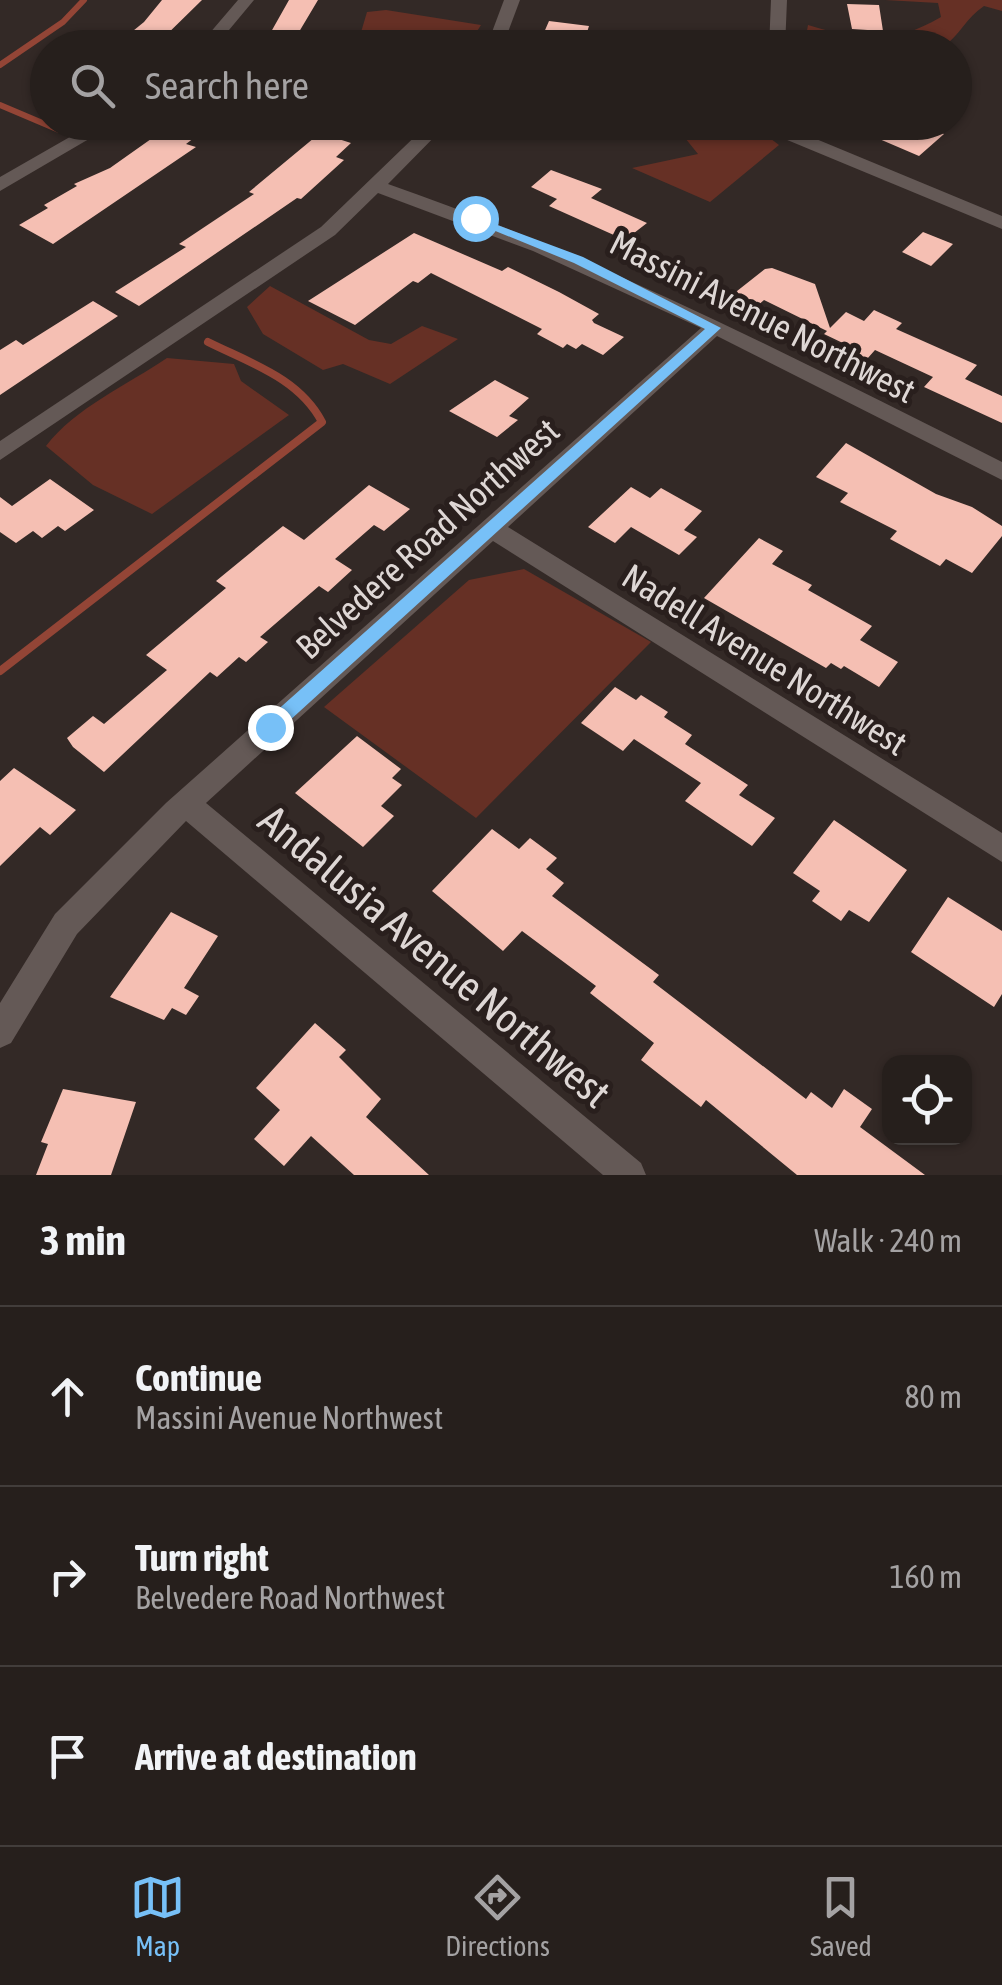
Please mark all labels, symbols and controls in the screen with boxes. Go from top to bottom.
search box [30,30,972,140]
icon: search [65,58,120,113]
text: Search here [145,64,309,107]
route start [453,196,499,242]
street label: Massini Avenue Northwest [604,222,922,410]
street label: Belvedere Road Northwest [288,410,566,666]
street label: Nadell Avenue Northwest [616,555,914,763]
route end [248,705,294,751]
street label: Andalusia Avenue Northwest [250,795,620,1117]
map controls [882,1055,972,1145]
button: locate [882,1055,972,1145]
text: 3 min [40,1216,126,1264]
text: Walk · 240 m [814,1222,962,1259]
text: Continue [135,1356,262,1399]
icon: ahead [40,1369,95,1424]
text: 80 m [904,1378,962,1415]
text: Massini Avenue Northwest [135,1399,443,1436]
text: Turn right [135,1536,269,1579]
icon: right [40,1549,95,1604]
text: 160 m [889,1558,962,1595]
text: Belvedere Road Northwest [135,1579,445,1616]
icon: arrive [40,1729,95,1784]
text: Arrive at destination [135,1735,417,1778]
tab: Map [130,1870,185,1962]
tab: Directions [445,1870,550,1962]
tab: Saved [810,1870,872,1962]

